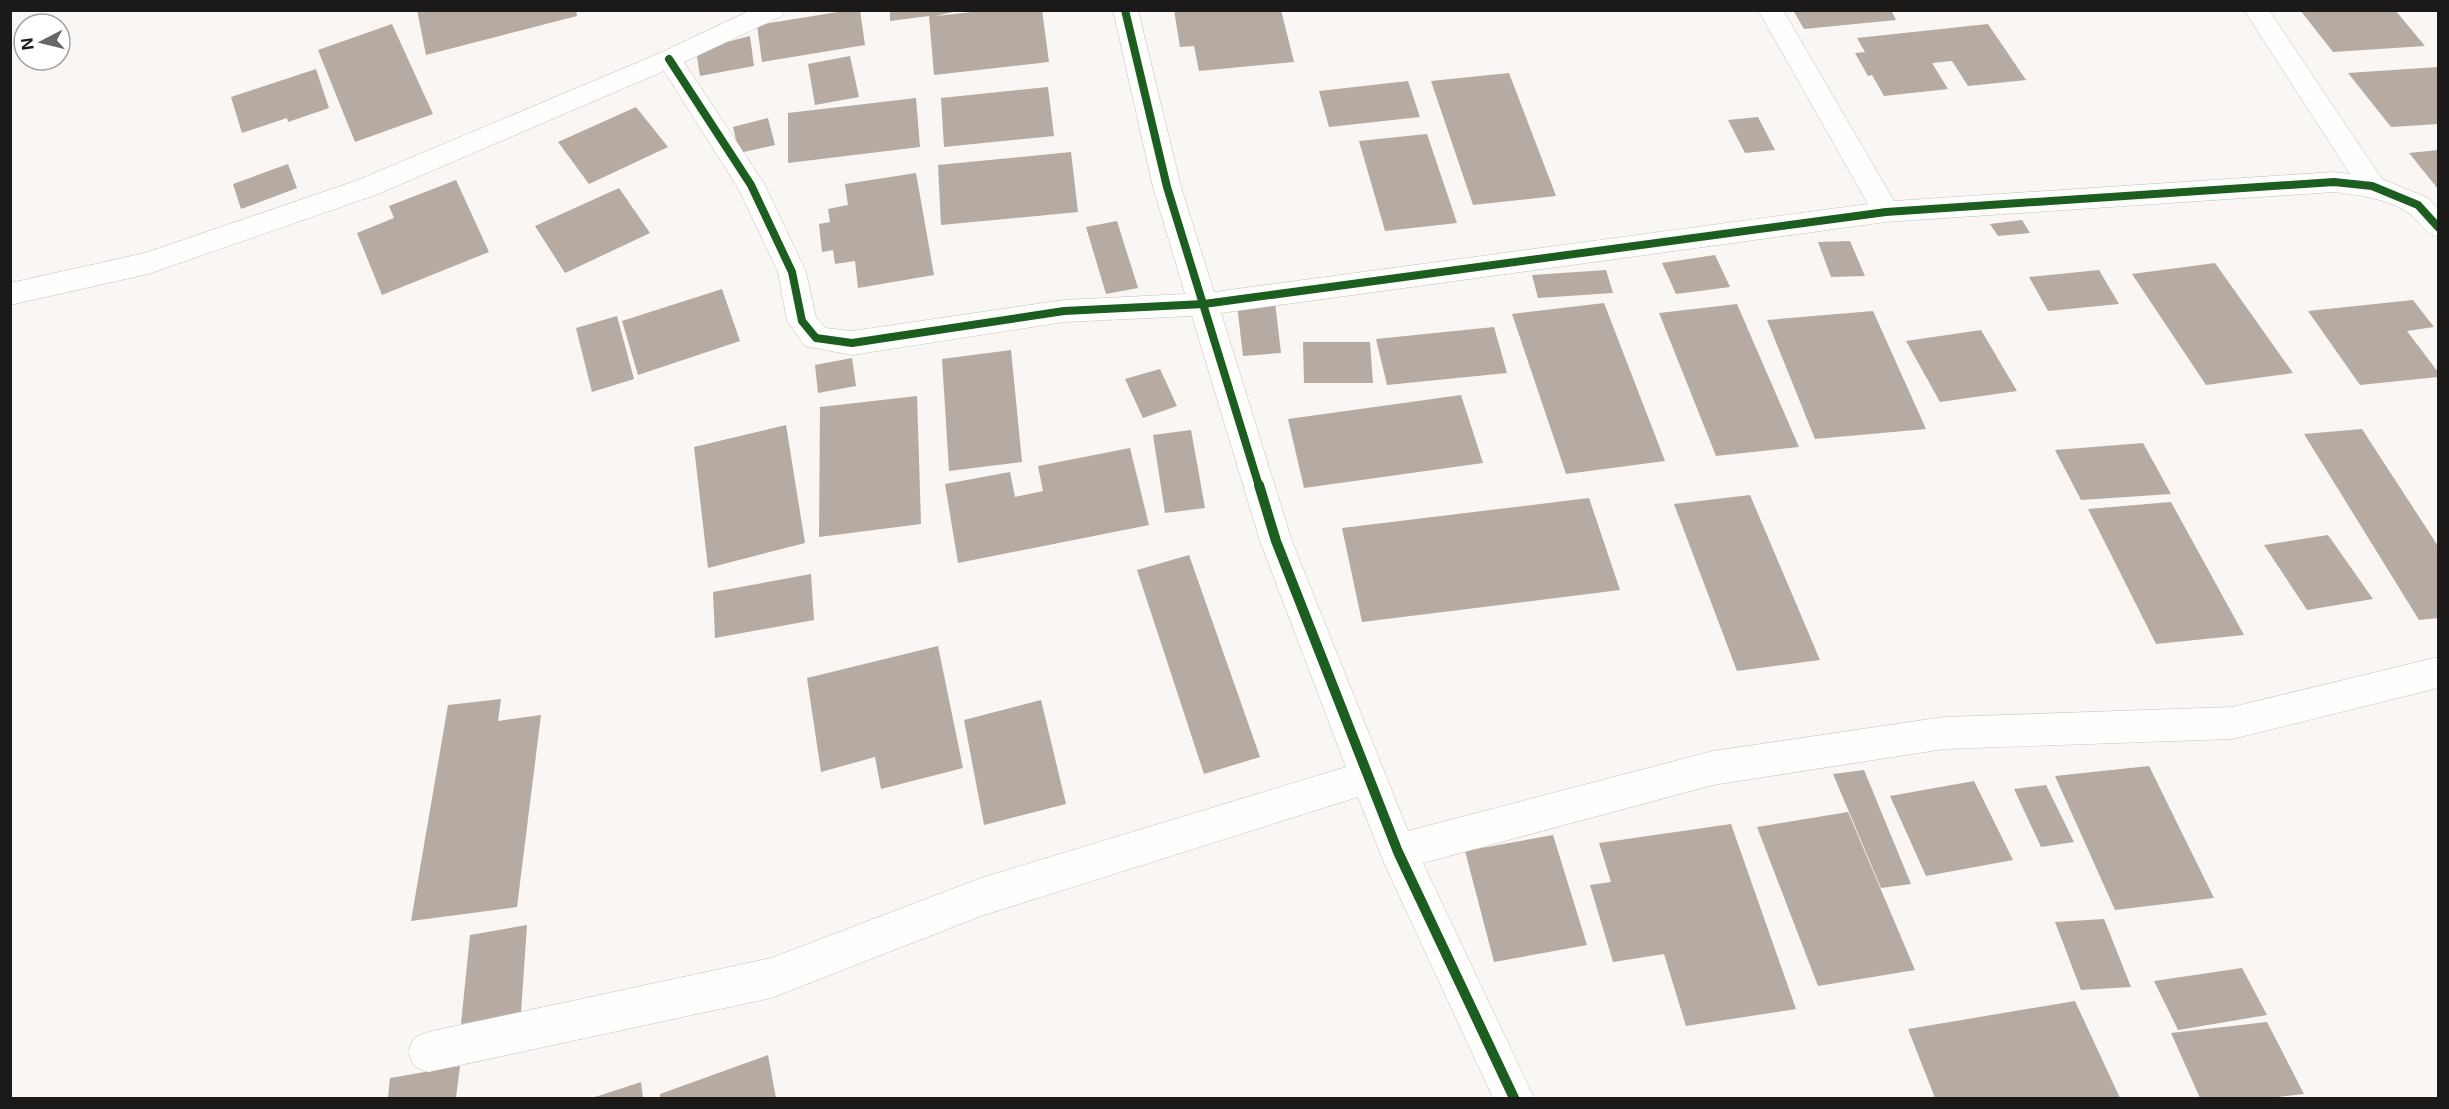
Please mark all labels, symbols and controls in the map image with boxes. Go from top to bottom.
north arrow [12,12,72,72]
text: N [16,37,38,51]

